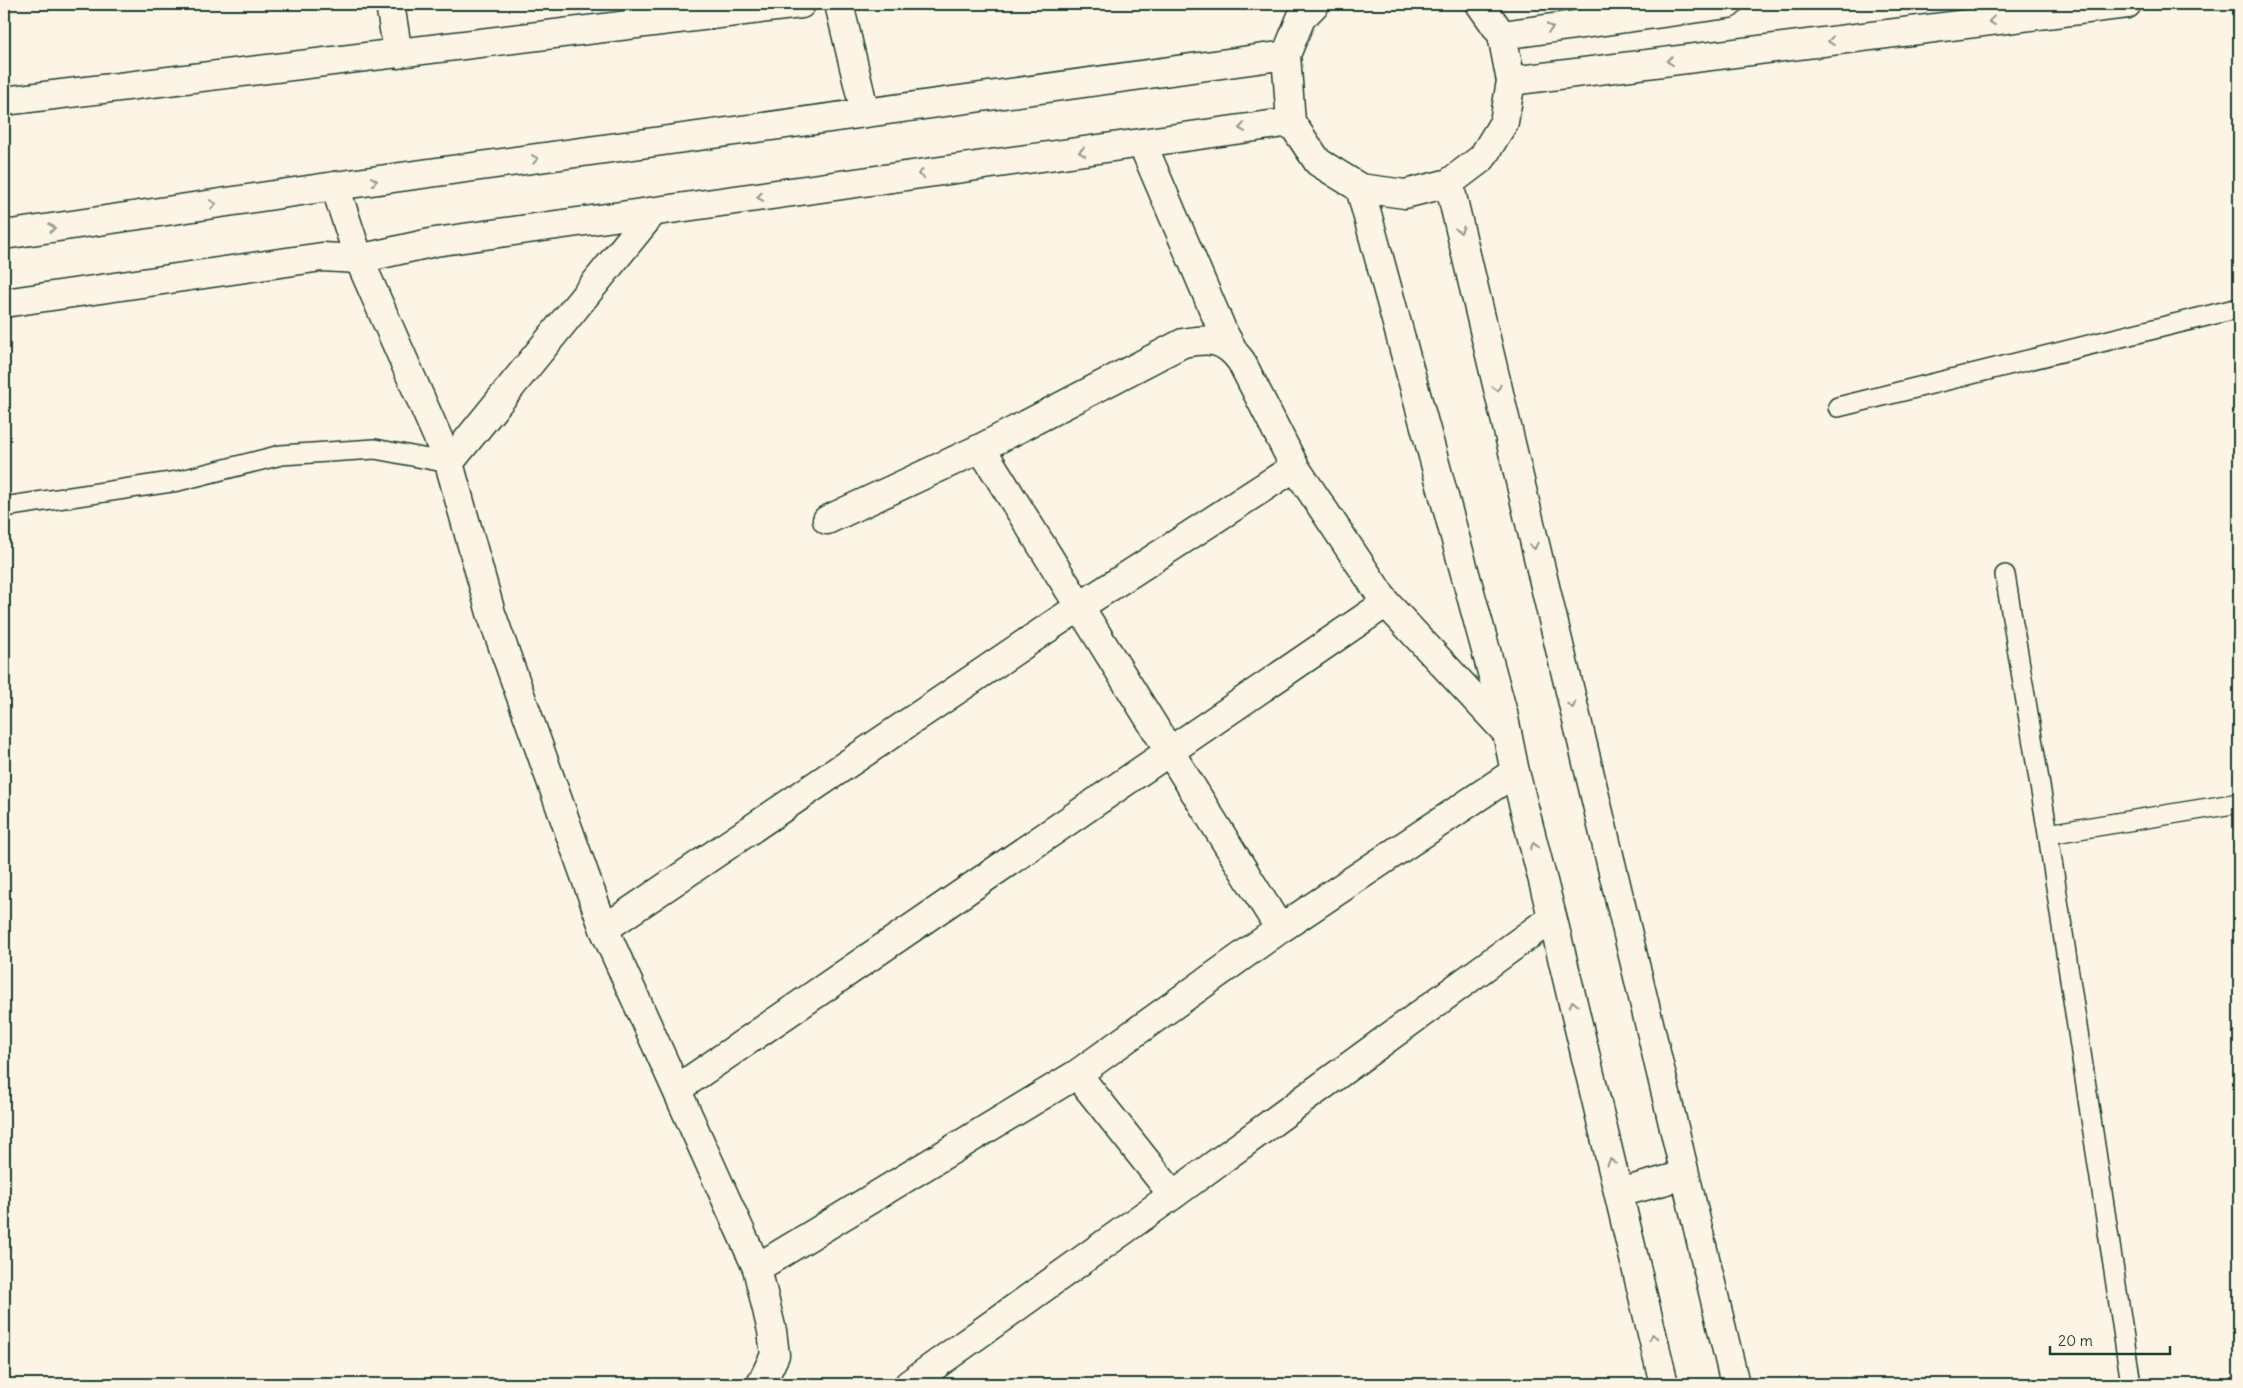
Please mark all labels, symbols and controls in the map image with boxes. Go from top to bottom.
one-way arrow [1988,15,1996,26]
one-way arrow [1546,23,1554,34]
one-way arrow [1827,35,1835,46]
one-way arrow [1665,56,1674,66]
one-way arrow [1238,123,1247,133]
one-way arrow [1077,146,1086,156]
one-way arrow [530,154,539,164]
one-way arrow [916,169,925,179]
one-way arrow [370,176,378,187]
one-way arrow [755,191,763,202]
one-way arrow [208,200,217,210]
one-way arrow [48,223,56,233]
one-way arrow [1454,226,1465,235]
one-way arrow [1491,384,1502,393]
one-way arrow [1528,542,1539,551]
one-way arrow [1566,700,1577,709]
one-way arrow [1529,842,1540,851]
one-way arrow [1568,999,1579,1008]
one-way arrow [1606,1157,1617,1166]
scale bar [2050,1323,2170,1355]
text: 20 m [2058,1331,2093,1350]
one-way arrow [1648,1332,1659,1341]

